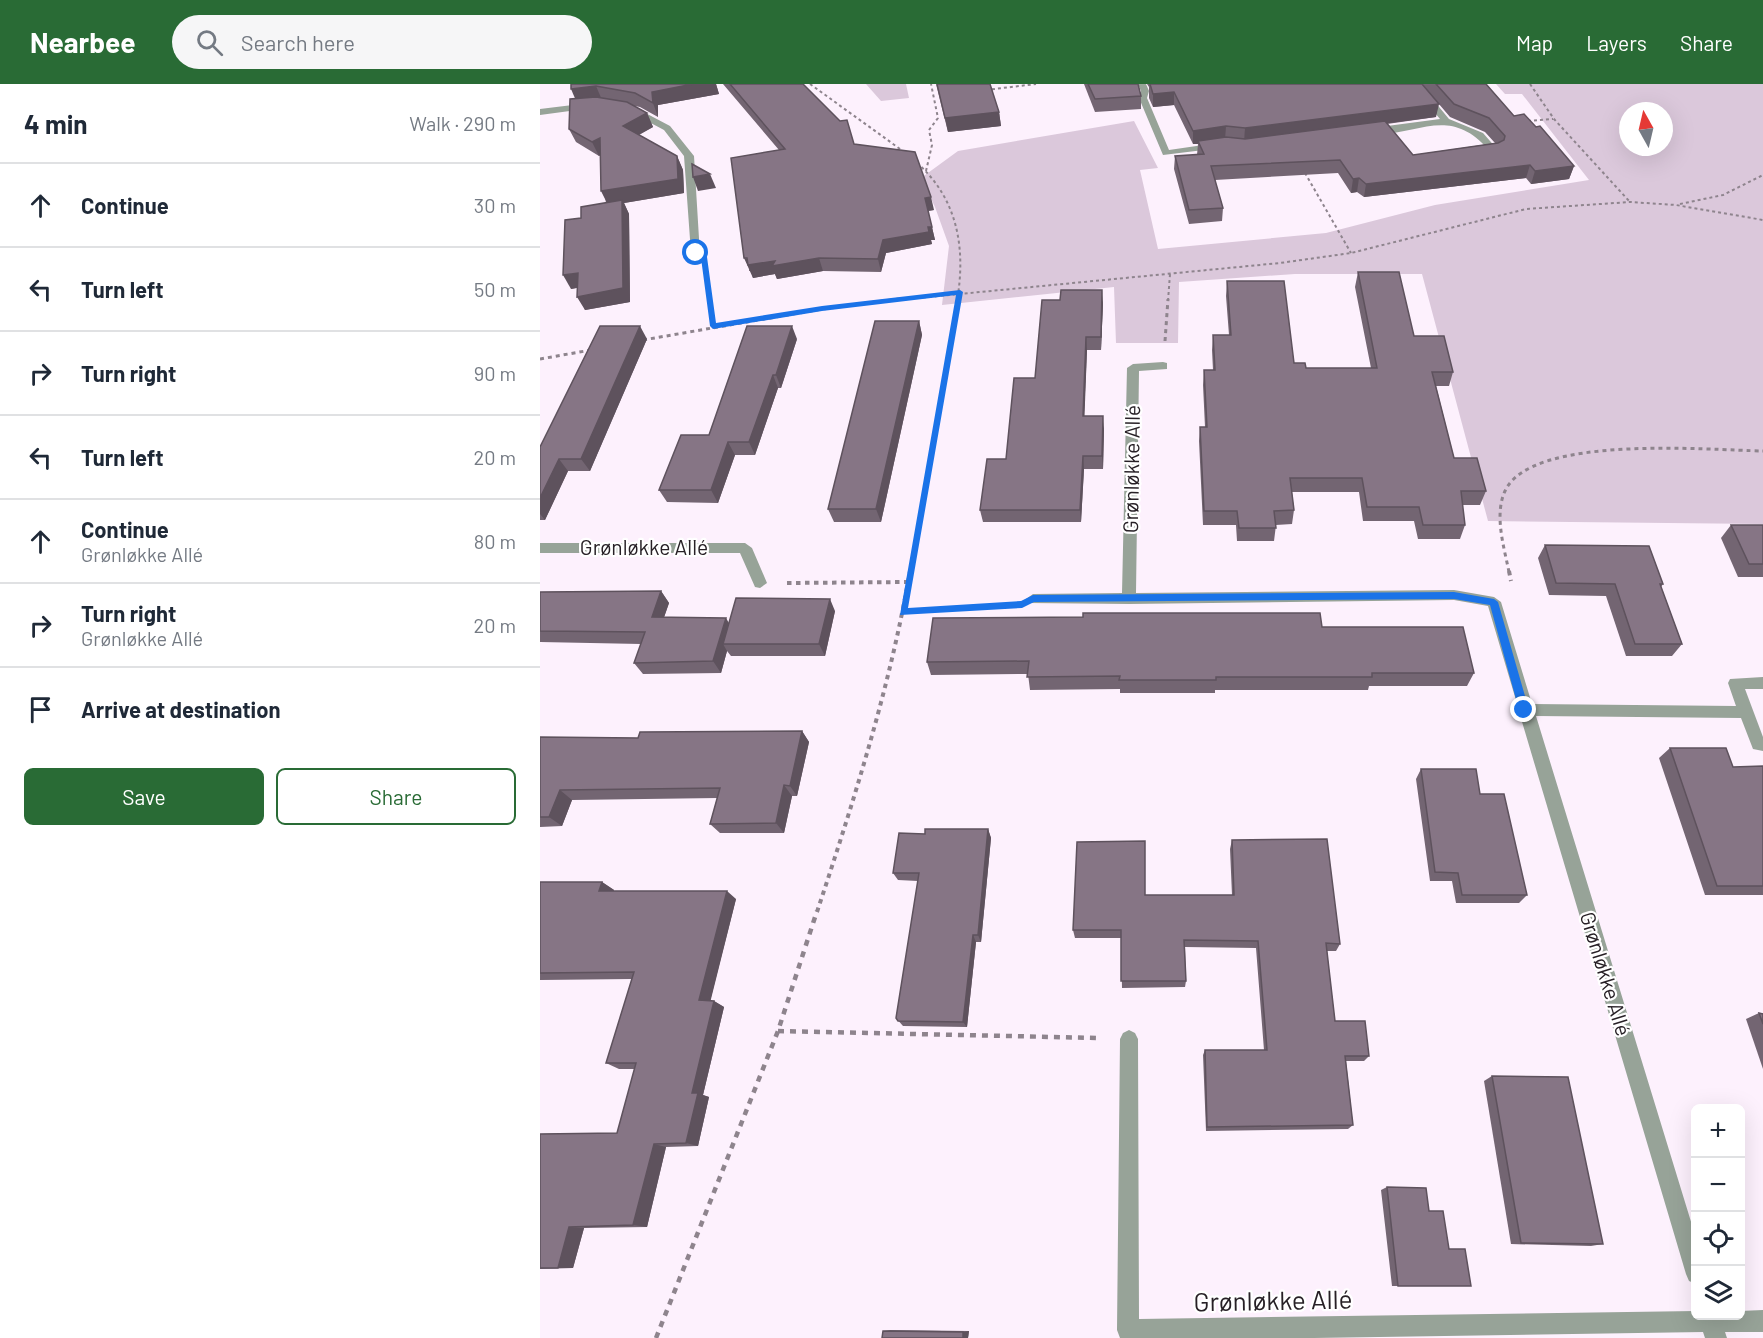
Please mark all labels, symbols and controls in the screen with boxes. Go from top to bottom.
search box [172,15,592,69]
text: Nearbee [30,25,136,59]
icon: search [193,26,226,59]
text: Search here [241,29,355,55]
text: Map [1516,30,1553,55]
text: Layers [1586,30,1647,55]
text: Share [1680,30,1733,55]
north arrow [1619,102,1673,156]
text: 4 min [24,108,88,139]
text: Walk · 290 m [409,111,516,135]
icon: ahead [24,189,57,222]
text: Continue [81,192,169,218]
text: 30 m [474,193,516,217]
route start [682,239,708,265]
icon: left [24,273,57,306]
text: Turn left [81,276,164,302]
text: 50 m [474,277,516,301]
icon: right [24,357,57,390]
text: Turn right [81,360,176,386]
text: 90 m [474,361,516,385]
street label: Grønløkke Allé [1117,405,1144,533]
icon: left [24,441,57,474]
text: Turn left [81,444,164,470]
text: 20 m [473,445,516,469]
text: Continue [81,516,169,542]
icon: ahead [24,525,57,558]
text: 80 m [474,529,516,553]
street label: Grønløkke Allé [580,534,708,559]
text: Grønløkke Allé [81,542,203,566]
text: Turn right [81,600,176,626]
icon: right [24,609,57,642]
text: 20 m [473,613,516,637]
text: Grønløkke Allé [81,626,203,650]
icon: arrive [24,693,57,726]
text: Arrive at destination [81,696,280,722]
route end [1510,696,1536,722]
button: Save [24,768,264,825]
button: Share [276,768,516,825]
street label: Grønløkke Allé [1576,909,1637,1039]
map controls [1691,1104,1745,1320]
button: + [1691,1104,1745,1158]
button: − [1691,1158,1745,1212]
button: locate [1691,1212,1745,1266]
button: layers [1691,1266,1745,1320]
street label: Grønløkke Allé [1193,1283,1353,1316]

